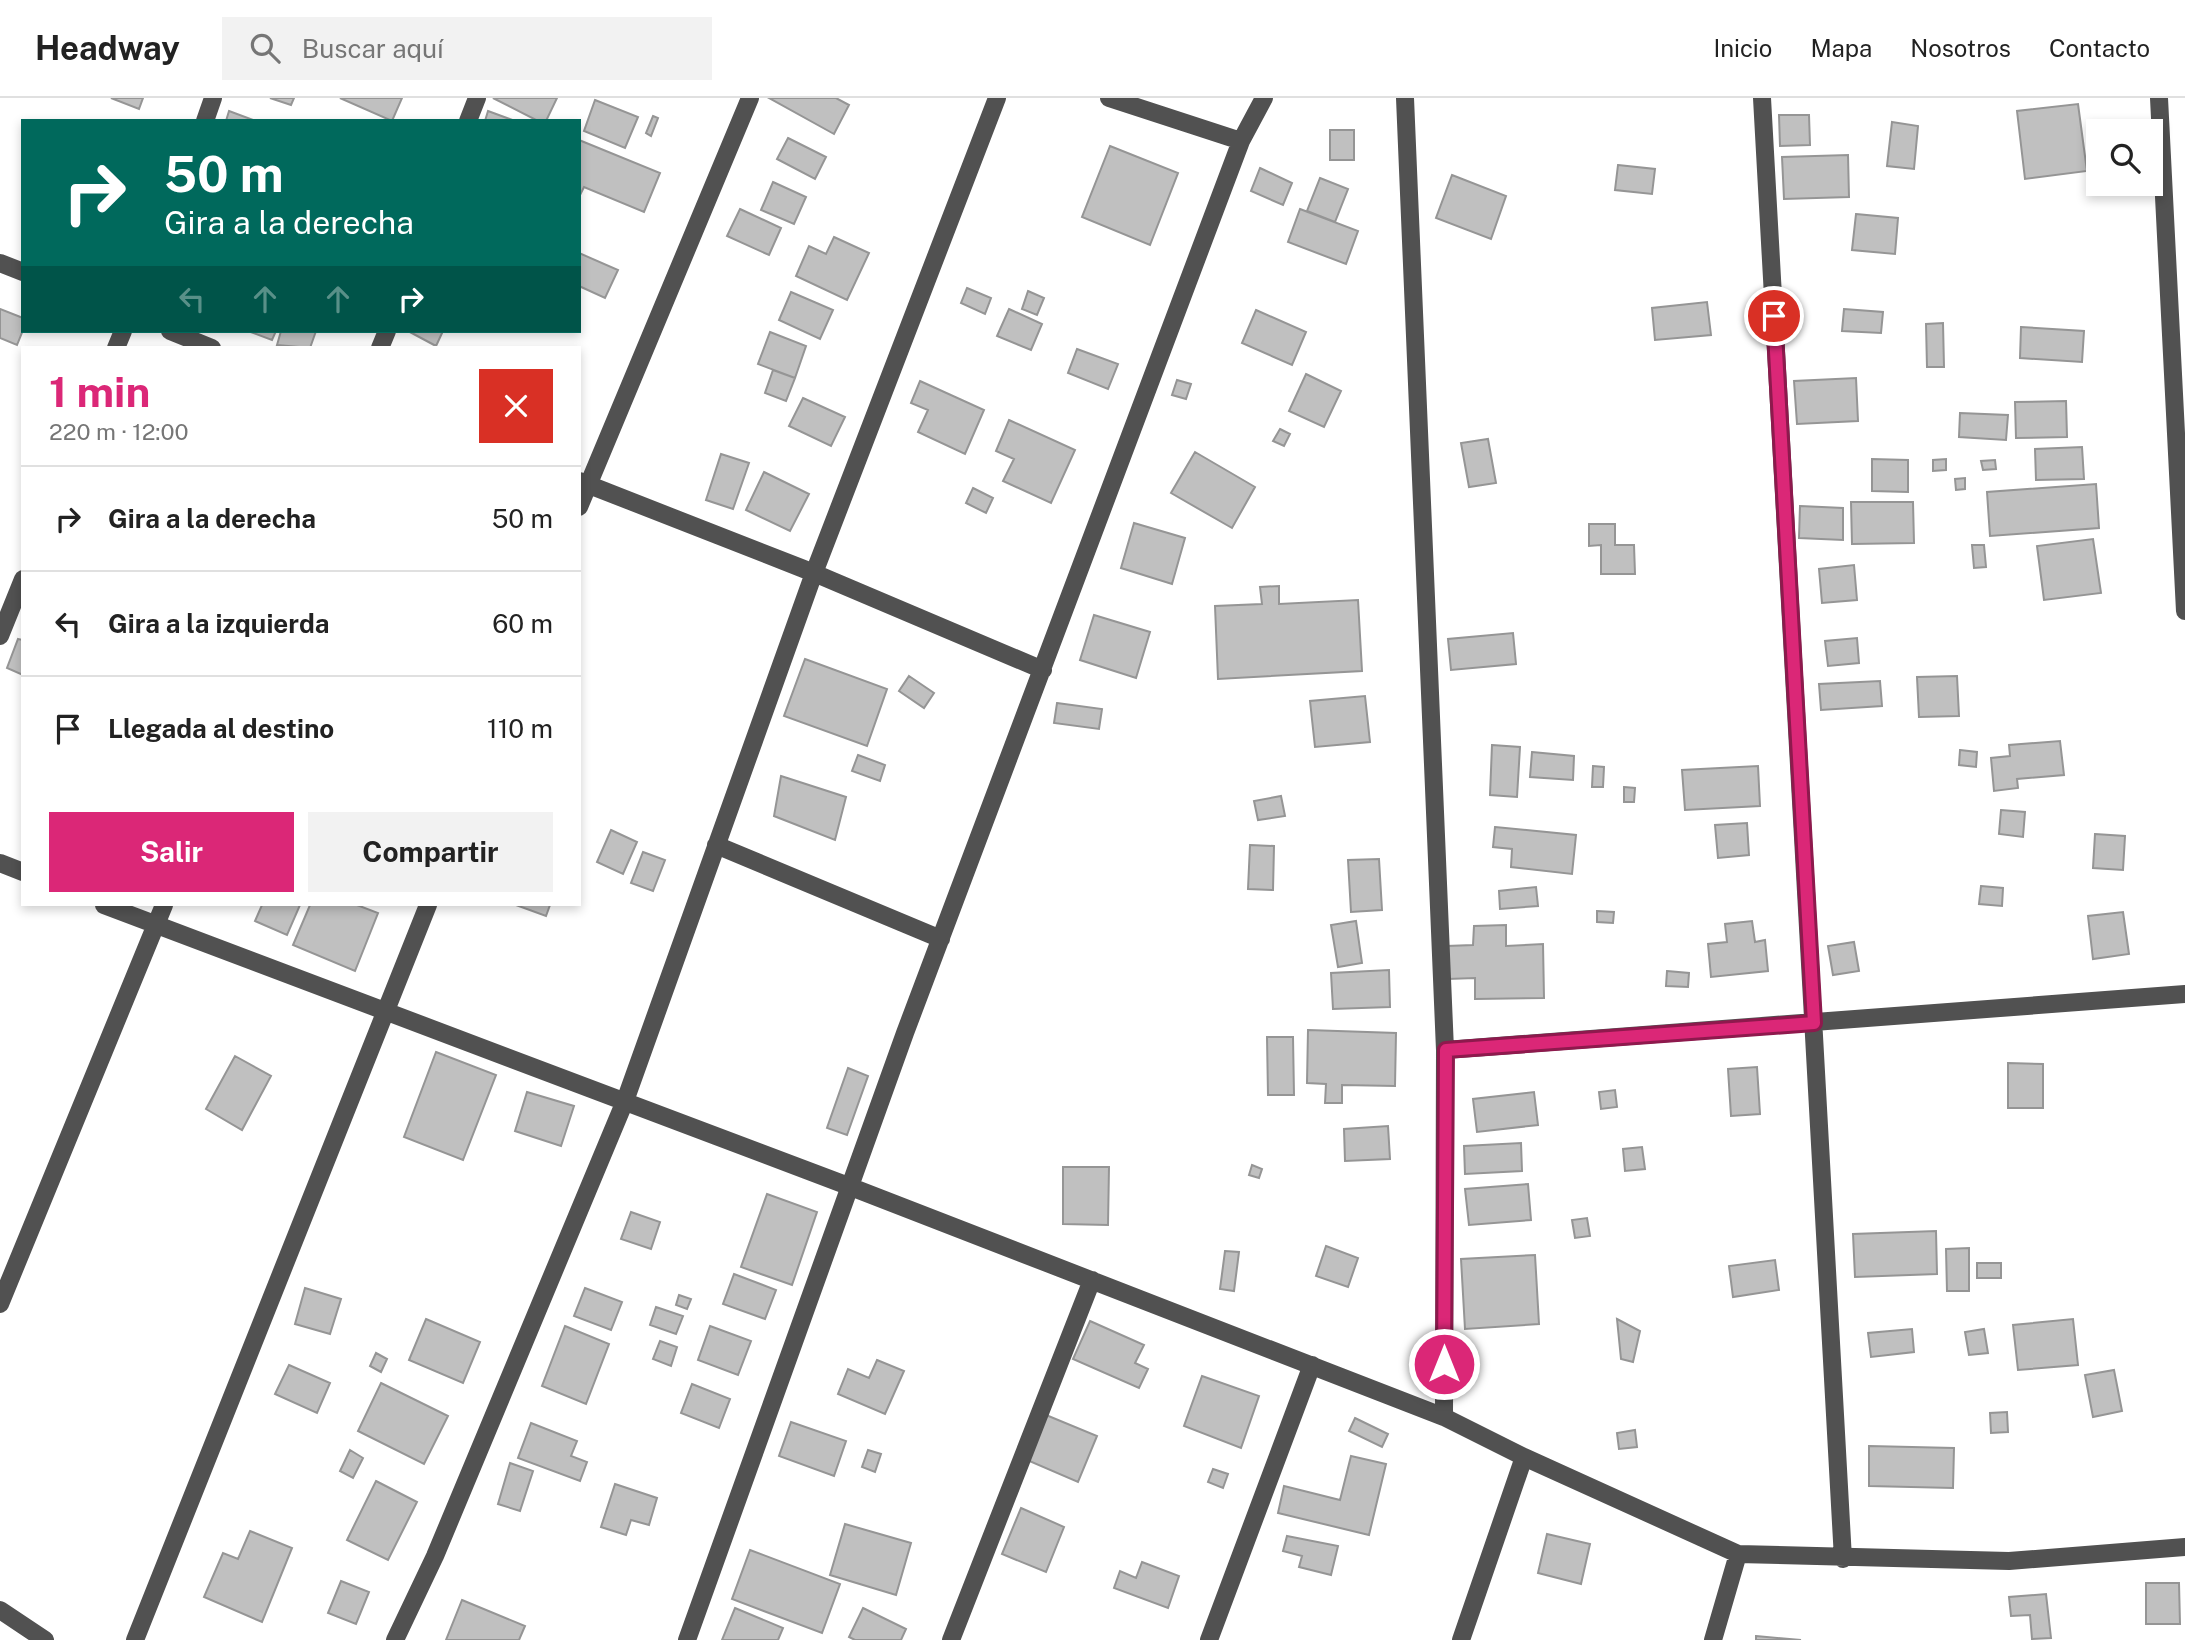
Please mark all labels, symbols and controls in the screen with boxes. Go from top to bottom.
search box [222,17,712,80]
text: Headway [35,29,180,67]
icon: search [246,29,284,67]
text: Buscar aquí [302,33,444,64]
text: Inicio [1713,34,1772,62]
text: Mapa [1810,34,1872,62]
text: Nosotros [1910,34,2011,62]
text: Contacto [2049,34,2150,62]
map controls [2086,119,2163,196]
button: search [2086,119,2163,196]
text: 50 m [164,145,284,203]
icon: right [49,147,140,238]
text: Gira a la derecha [164,204,414,241]
icon: left [173,280,211,318]
icon: ahead [246,280,284,318]
icon: ahead [319,280,357,318]
icon: right [392,280,430,318]
pin [1744,286,1804,346]
icon: arrive [1755,297,1793,335]
text: 1 min [49,367,150,416]
button: close [479,369,553,443]
text: 220 m · 12:00 [49,418,189,445]
icon: right [49,500,87,538]
text: Gira a la derecha [108,503,316,534]
text: 50 m [492,503,553,534]
icon: left [49,605,87,643]
text: Gira a la izquierda [108,608,330,639]
text: 60 m [492,608,553,639]
icon: arrive [49,710,87,748]
text: Llegada al destino [108,713,334,744]
text: 110 m [487,713,553,744]
button: Salir [49,812,294,892]
button: Compartir [308,812,553,892]
position arrow [1407,1327,1481,1401]

